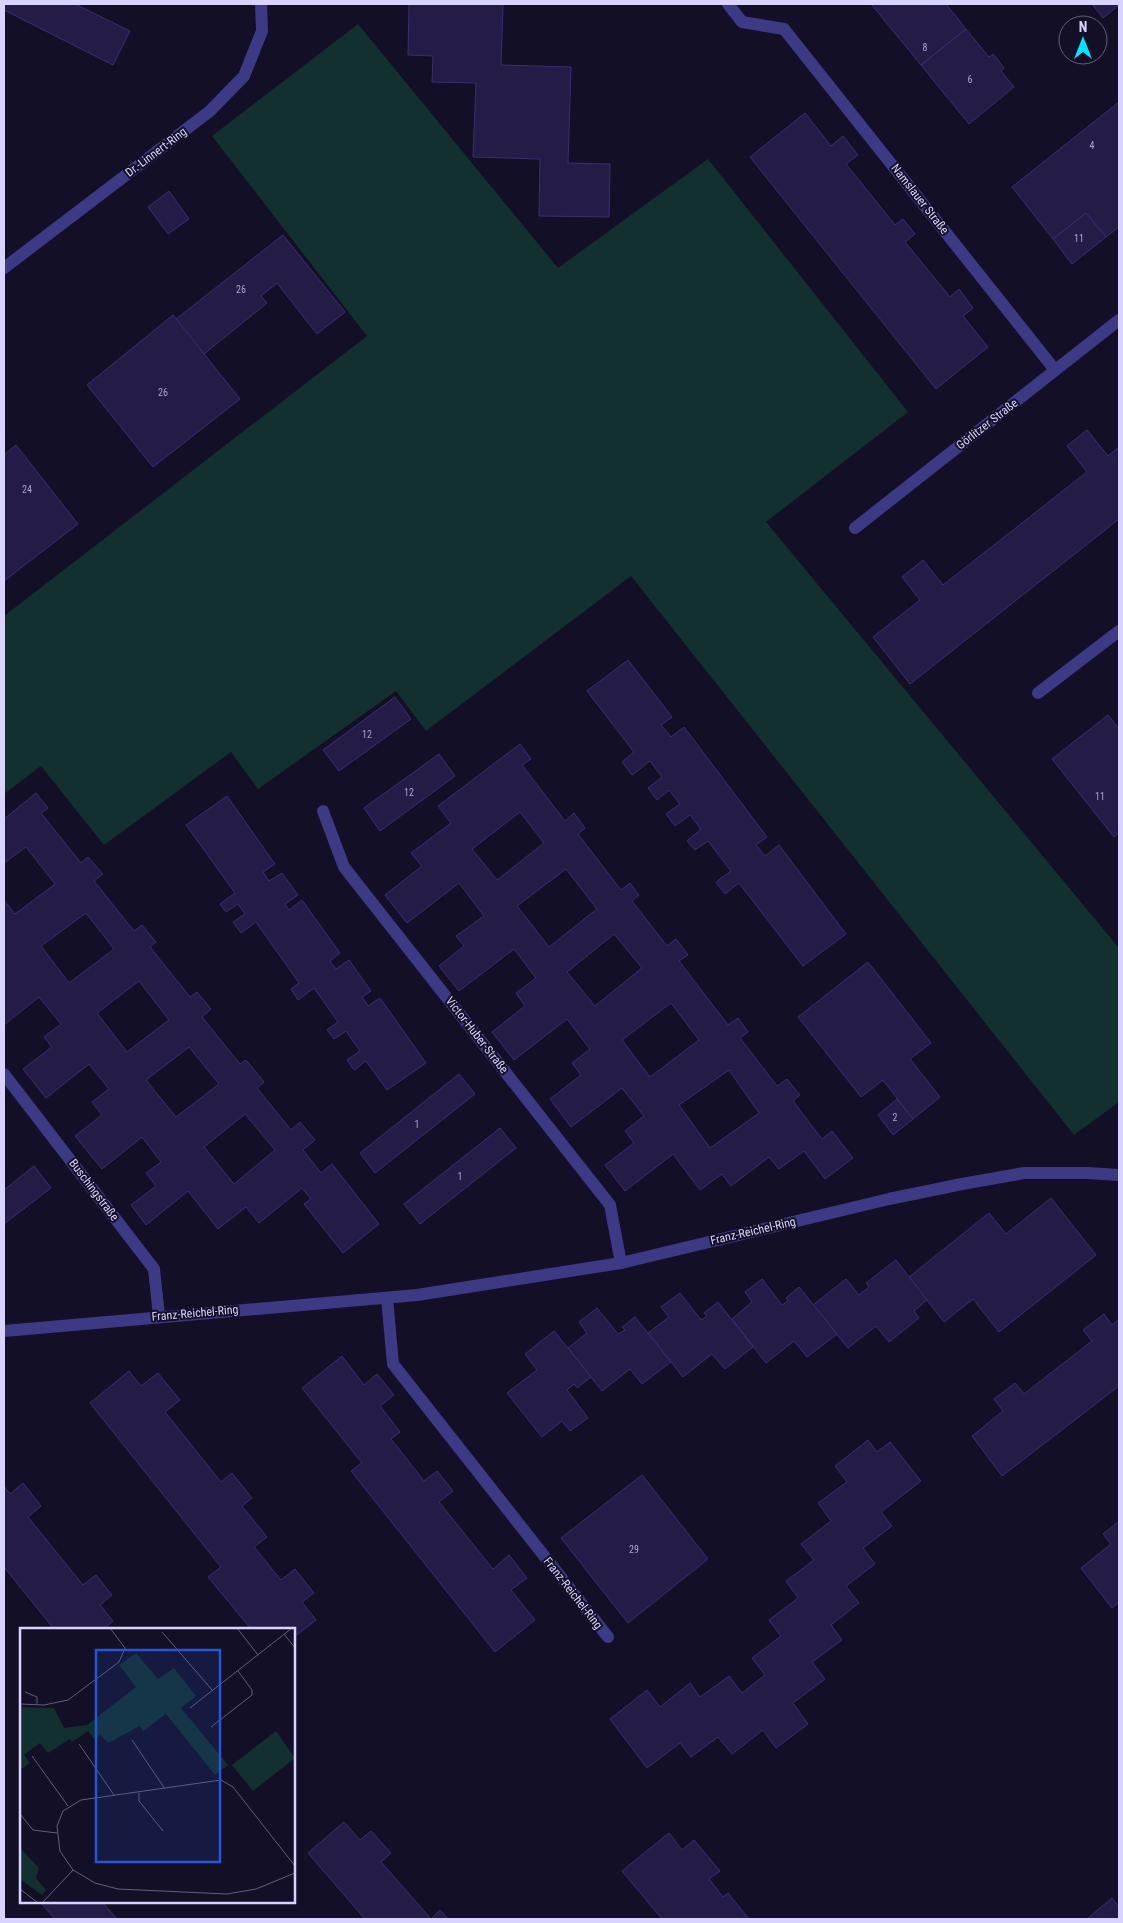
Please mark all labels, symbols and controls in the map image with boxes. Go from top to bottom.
north arrow [1058,15,1108,65]
text: N [1079,19,1087,35]
house number: 8 [923,42,928,53]
house number: 6 [968,74,973,85]
street label: Dr.-Linnert-Ring [123,124,189,180]
house number: 4 [1090,140,1095,151]
street label: Namslauer Straße [888,161,952,237]
house number: 11 [1074,233,1084,244]
house number: 26 [236,284,246,295]
house number: 26 [158,387,168,398]
street label: Görlitzer Straße [954,396,1021,452]
house number: 24 [22,484,32,495]
house number: 12 [362,729,372,740]
house number: 12 [404,787,414,798]
house number: 11 [1095,791,1105,802]
street label: Victor-Huber-Straße [443,994,511,1076]
house number: 2 [893,1112,898,1123]
house number: 1 [415,1119,419,1130]
street label: Buschingstraße [66,1156,122,1224]
house number: 1 [458,1171,462,1182]
street label: Franz-Reichel-Ring [709,1214,797,1248]
street label: Franz-Reichel-Ring [151,1302,239,1324]
house number: 29 [629,1544,639,1555]
street label: Franz-Reichel-Ring [541,1554,605,1632]
inset map [20,1628,295,1903]

